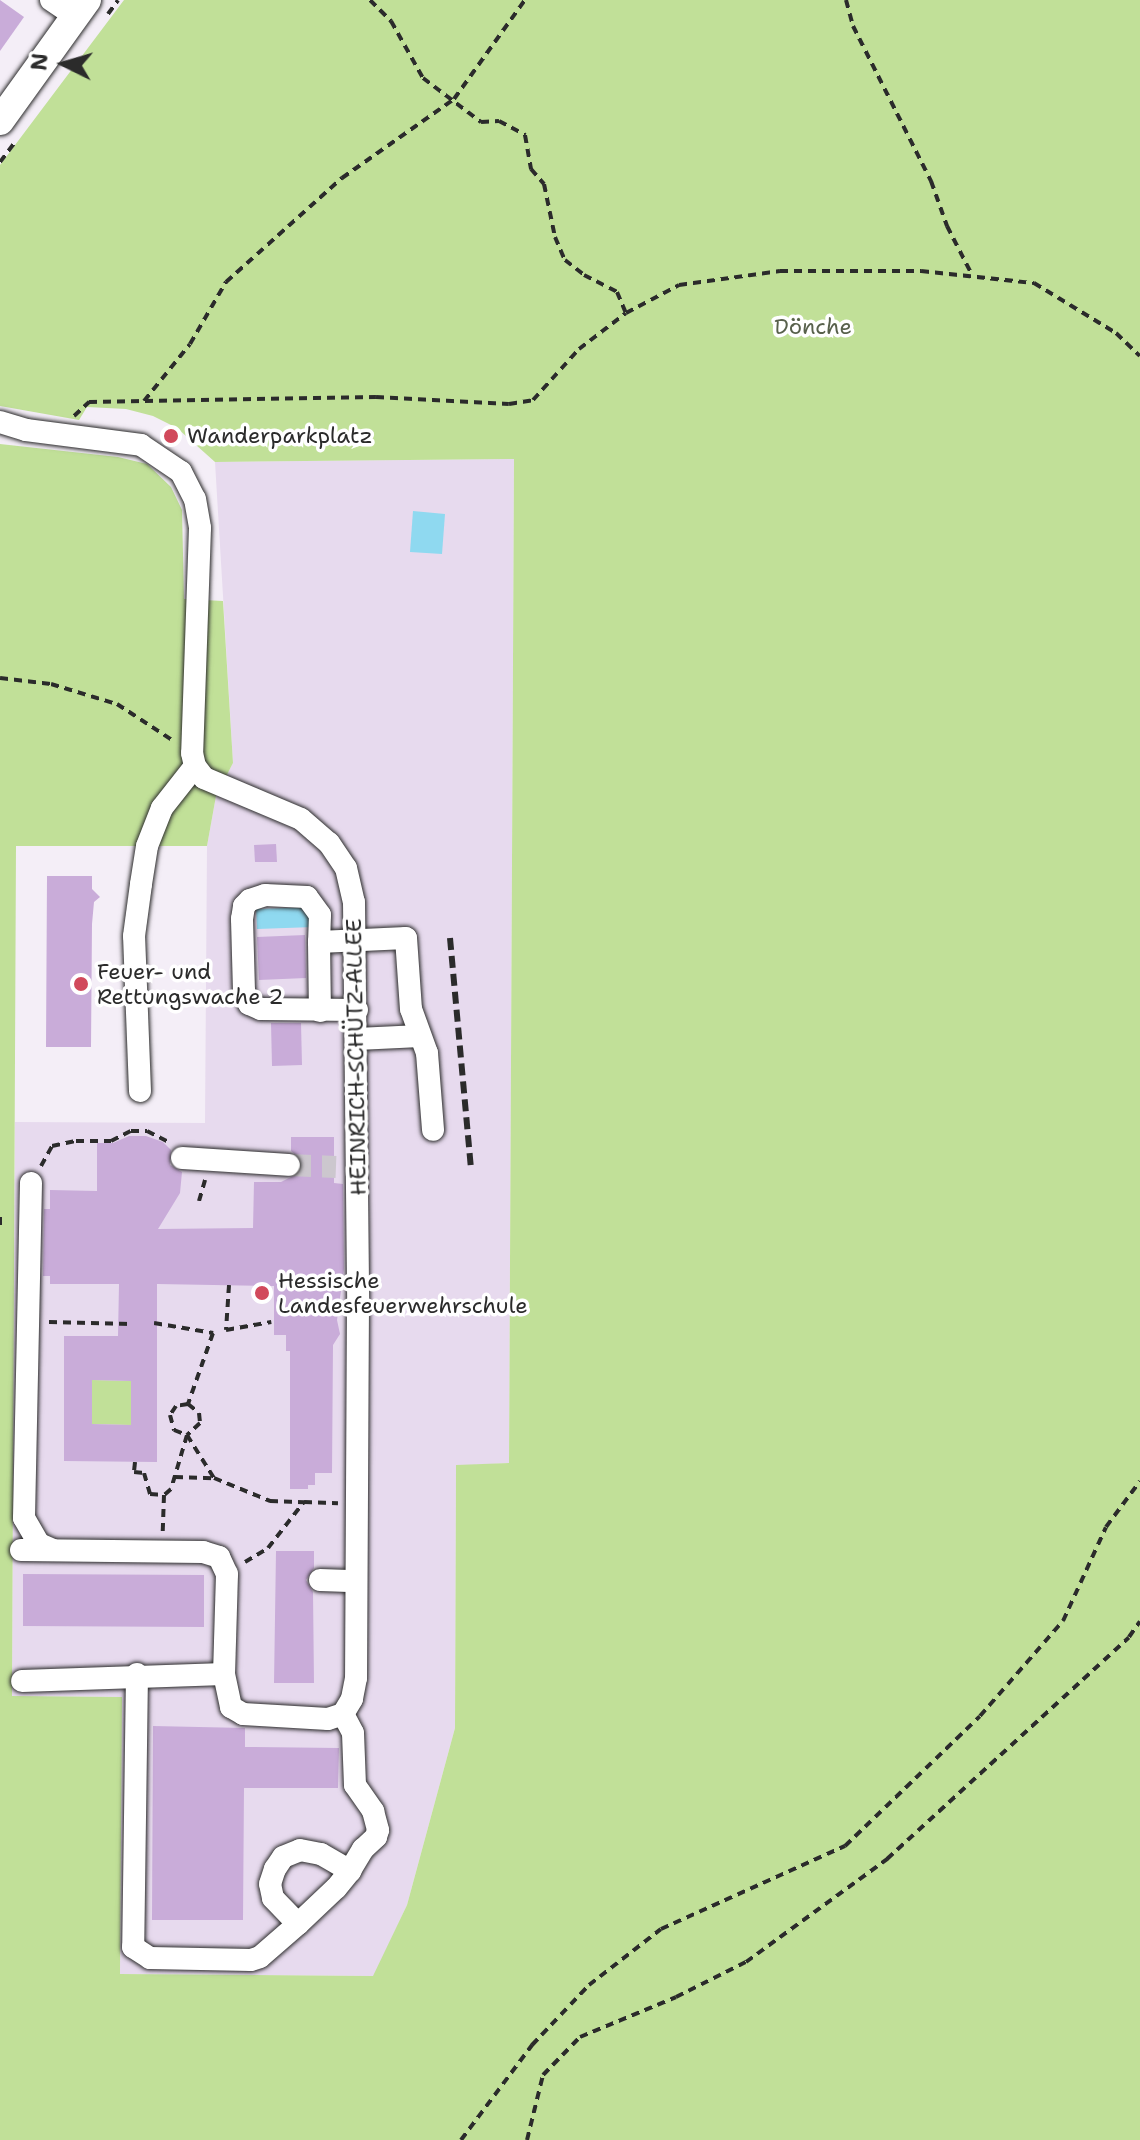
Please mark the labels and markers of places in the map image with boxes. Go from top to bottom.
place label: Wanderparkplatz [187,423,373,449]
marker: Wanderparkplatz [162,427,180,445]
place label: Feuer- und Rettungswache 2 [97,958,284,1010]
marker: Feuer- und Rettungswache 2 [72,975,90,993]
place label: Hessische Landesfeuerwehrschule [278,1267,528,1318]
marker: Hessische Landesfeuerwehrschule [253,1284,271,1302]

